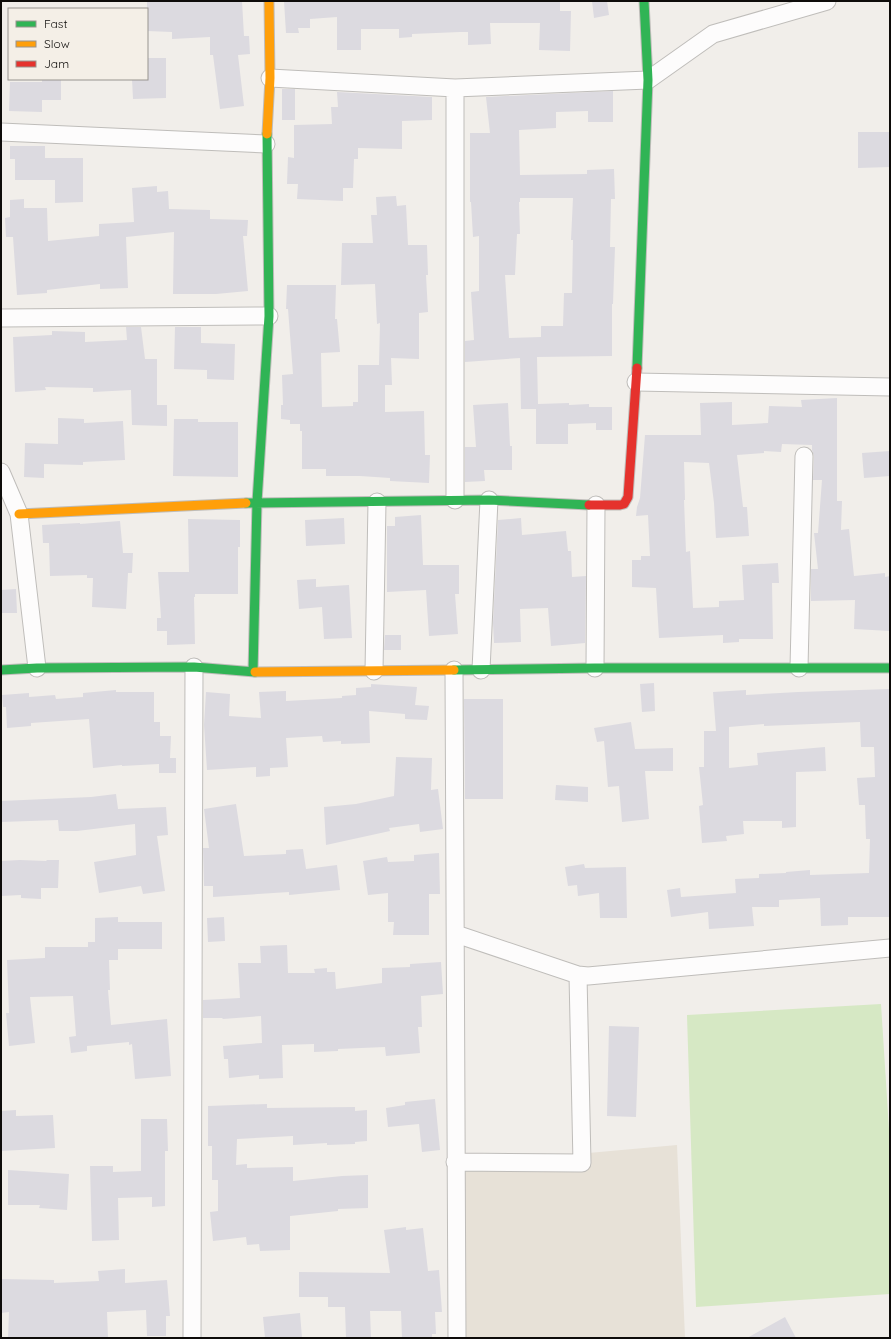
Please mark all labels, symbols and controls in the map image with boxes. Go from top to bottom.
legend [8,8,148,80]
text: Fast [44,16,68,31]
text: Slow [44,36,70,51]
text: Jam [44,56,69,71]

